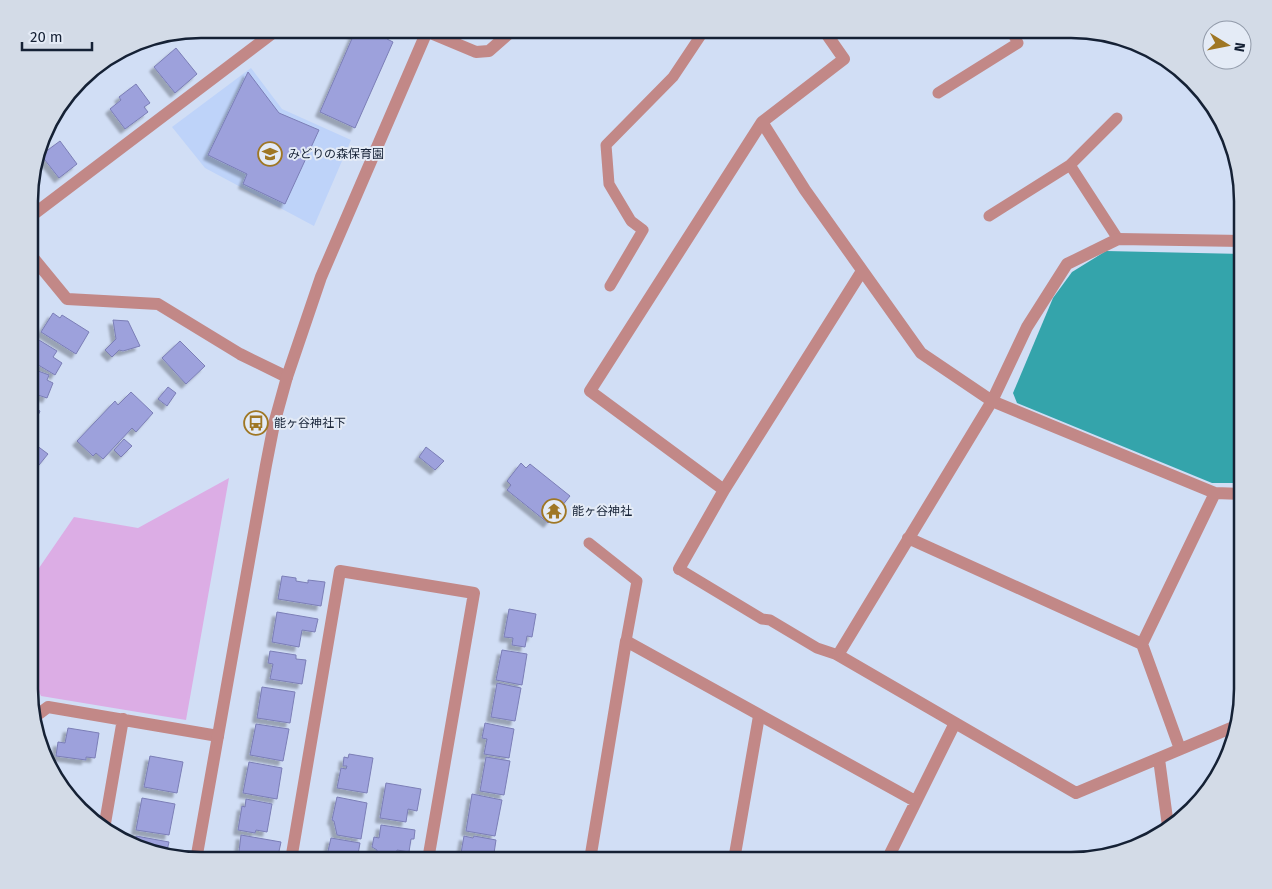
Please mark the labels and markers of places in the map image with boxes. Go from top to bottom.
school or university icon: みどりの森保育園 [257,141,283,167]
place label: みどりの森保育園 [288,147,384,161]
bus stop icon: 能ヶ谷神社下 [243,410,269,436]
place label: 能ヶ谷神社下 [274,416,346,430]
temple icon: 能ヶ谷神社 [541,498,567,524]
place label: 能ヶ谷神社 [572,504,632,518]

